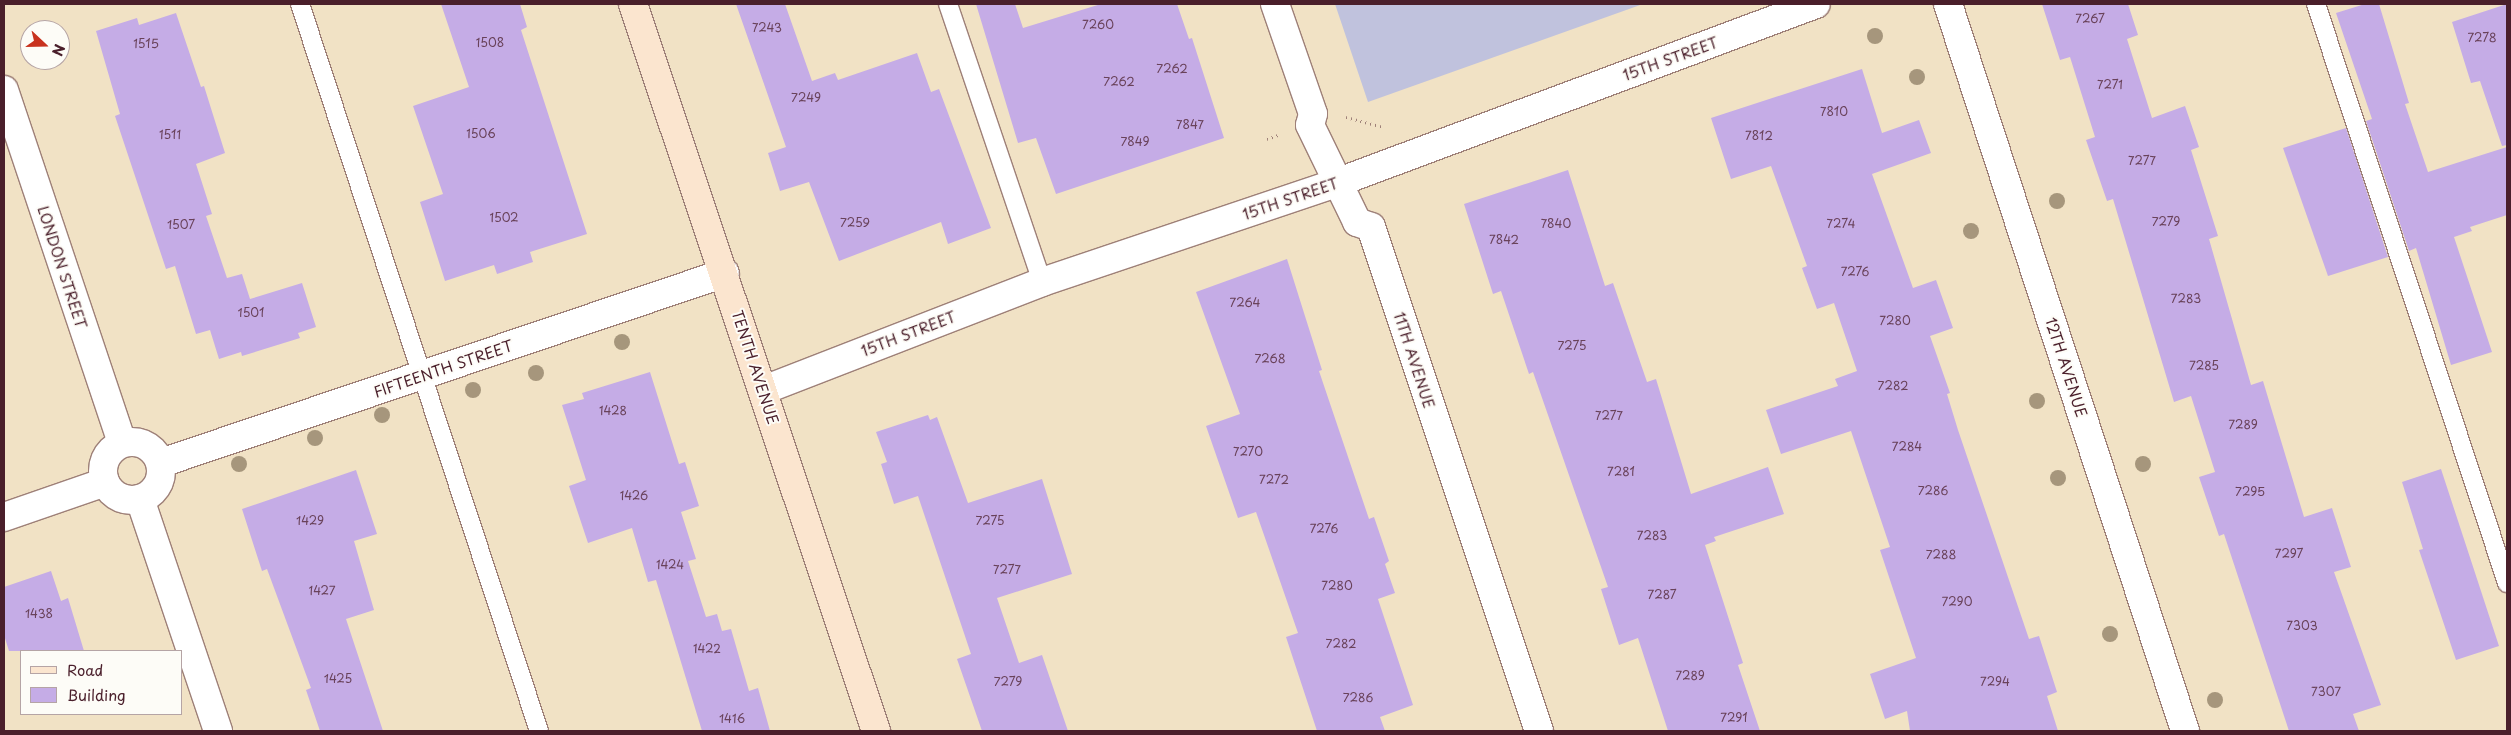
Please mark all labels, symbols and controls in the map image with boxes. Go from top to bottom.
house number: 7267 [2075,12,2105,26]
house number: 7260 [1082,18,1114,32]
north arrow [20,20,70,70]
house number: 7243 [752,21,782,35]
house number: 7278 [2467,31,2497,45]
street label: 15TH STREET [1619,32,1721,84]
house number: 1508 [476,36,504,50]
house number: 1515 [133,37,159,51]
text: N [47,41,70,59]
house number: 7262 [1156,62,1188,76]
house number: 7262 [1103,75,1135,89]
house number: 7271 [2097,78,2123,92]
house number: 7249 [791,91,821,105]
house number: 7810 [1820,105,1848,119]
house number: 7847 [1176,118,1204,132]
house number: 1506 [466,127,496,141]
house number: 1511 [159,128,181,142]
house number: 7812 [1745,129,1773,143]
house number: 7849 [1120,135,1150,149]
house number: 7277 [2128,154,2156,168]
street label: 15TH STREET [1239,173,1341,223]
street label: LONDON STREET [34,202,92,332]
house number: 1502 [489,211,519,225]
house number: 7279 [2152,215,2180,229]
house number: 7259 [840,216,870,230]
house number: 7840 [1541,217,1571,231]
house number: 7274 [1827,217,1855,231]
house number: 1507 [167,218,195,232]
house number: 7842 [1489,233,1519,247]
house number: 7276 [1841,265,1869,279]
house number: 7283 [2171,292,2201,306]
house number: 7264 [1229,296,1261,310]
house number: 1501 [238,306,264,320]
street label: 15TH STREET [857,306,959,360]
street label: TENTH AVENUE [729,308,783,426]
street label: 11TH AVENUE [1391,309,1439,411]
house number: 7280 [1879,314,1911,328]
street label: 12TH AVENUE [2042,314,2092,420]
street label: FIFTEENTH STREET [371,336,515,400]
house number: 7275 [1557,339,1587,353]
house number: 7268 [1254,352,1286,366]
house number: 7285 [2189,359,2219,373]
house number: 7282 [1878,379,1908,393]
house number: 1428 [599,404,627,418]
house number: 7277 [1595,409,1623,423]
house number: 7289 [2228,418,2258,432]
house number: 7284 [1892,440,1922,454]
house number: 7270 [1233,445,1263,459]
house number: 7281 [1607,465,1635,479]
house number: 7272 [1259,473,1289,487]
house number: 7286 [1918,484,1948,498]
house number: 7295 [2235,485,2265,499]
house number: 1426 [620,489,648,503]
house number: 1429 [296,514,324,528]
house number: 7275 [975,514,1005,528]
house number: 7276 [1310,522,1338,536]
house number: 7283 [1637,529,1667,543]
house number: 7297 [2275,547,2303,561]
house number: 7288 [1926,548,1956,562]
house number: 1424 [656,558,684,572]
house number: 7277 [993,563,1021,577]
house number: 7280 [1321,579,1353,593]
house number: 1427 [309,584,335,598]
house number: 7287 [1648,588,1676,602]
house number: 7290 [1942,595,1972,609]
house number: 1438 [25,607,53,621]
house number: 7303 [2286,619,2318,633]
house number: 7282 [1326,637,1356,651]
house number: 1422 [693,642,721,656]
legend [20,650,182,715]
text: Road [67,658,103,681]
house number: 7289 [1675,669,1705,683]
house number: 1425 [324,672,352,686]
house number: 7279 [994,675,1022,689]
house number: 7294 [1980,675,2010,689]
text: Building [67,683,126,706]
house number: 7307 [2311,685,2341,699]
house number: 7286 [1343,691,1373,705]
house number: 7291 [1720,711,1748,725]
house number: 1416 [719,712,745,726]

